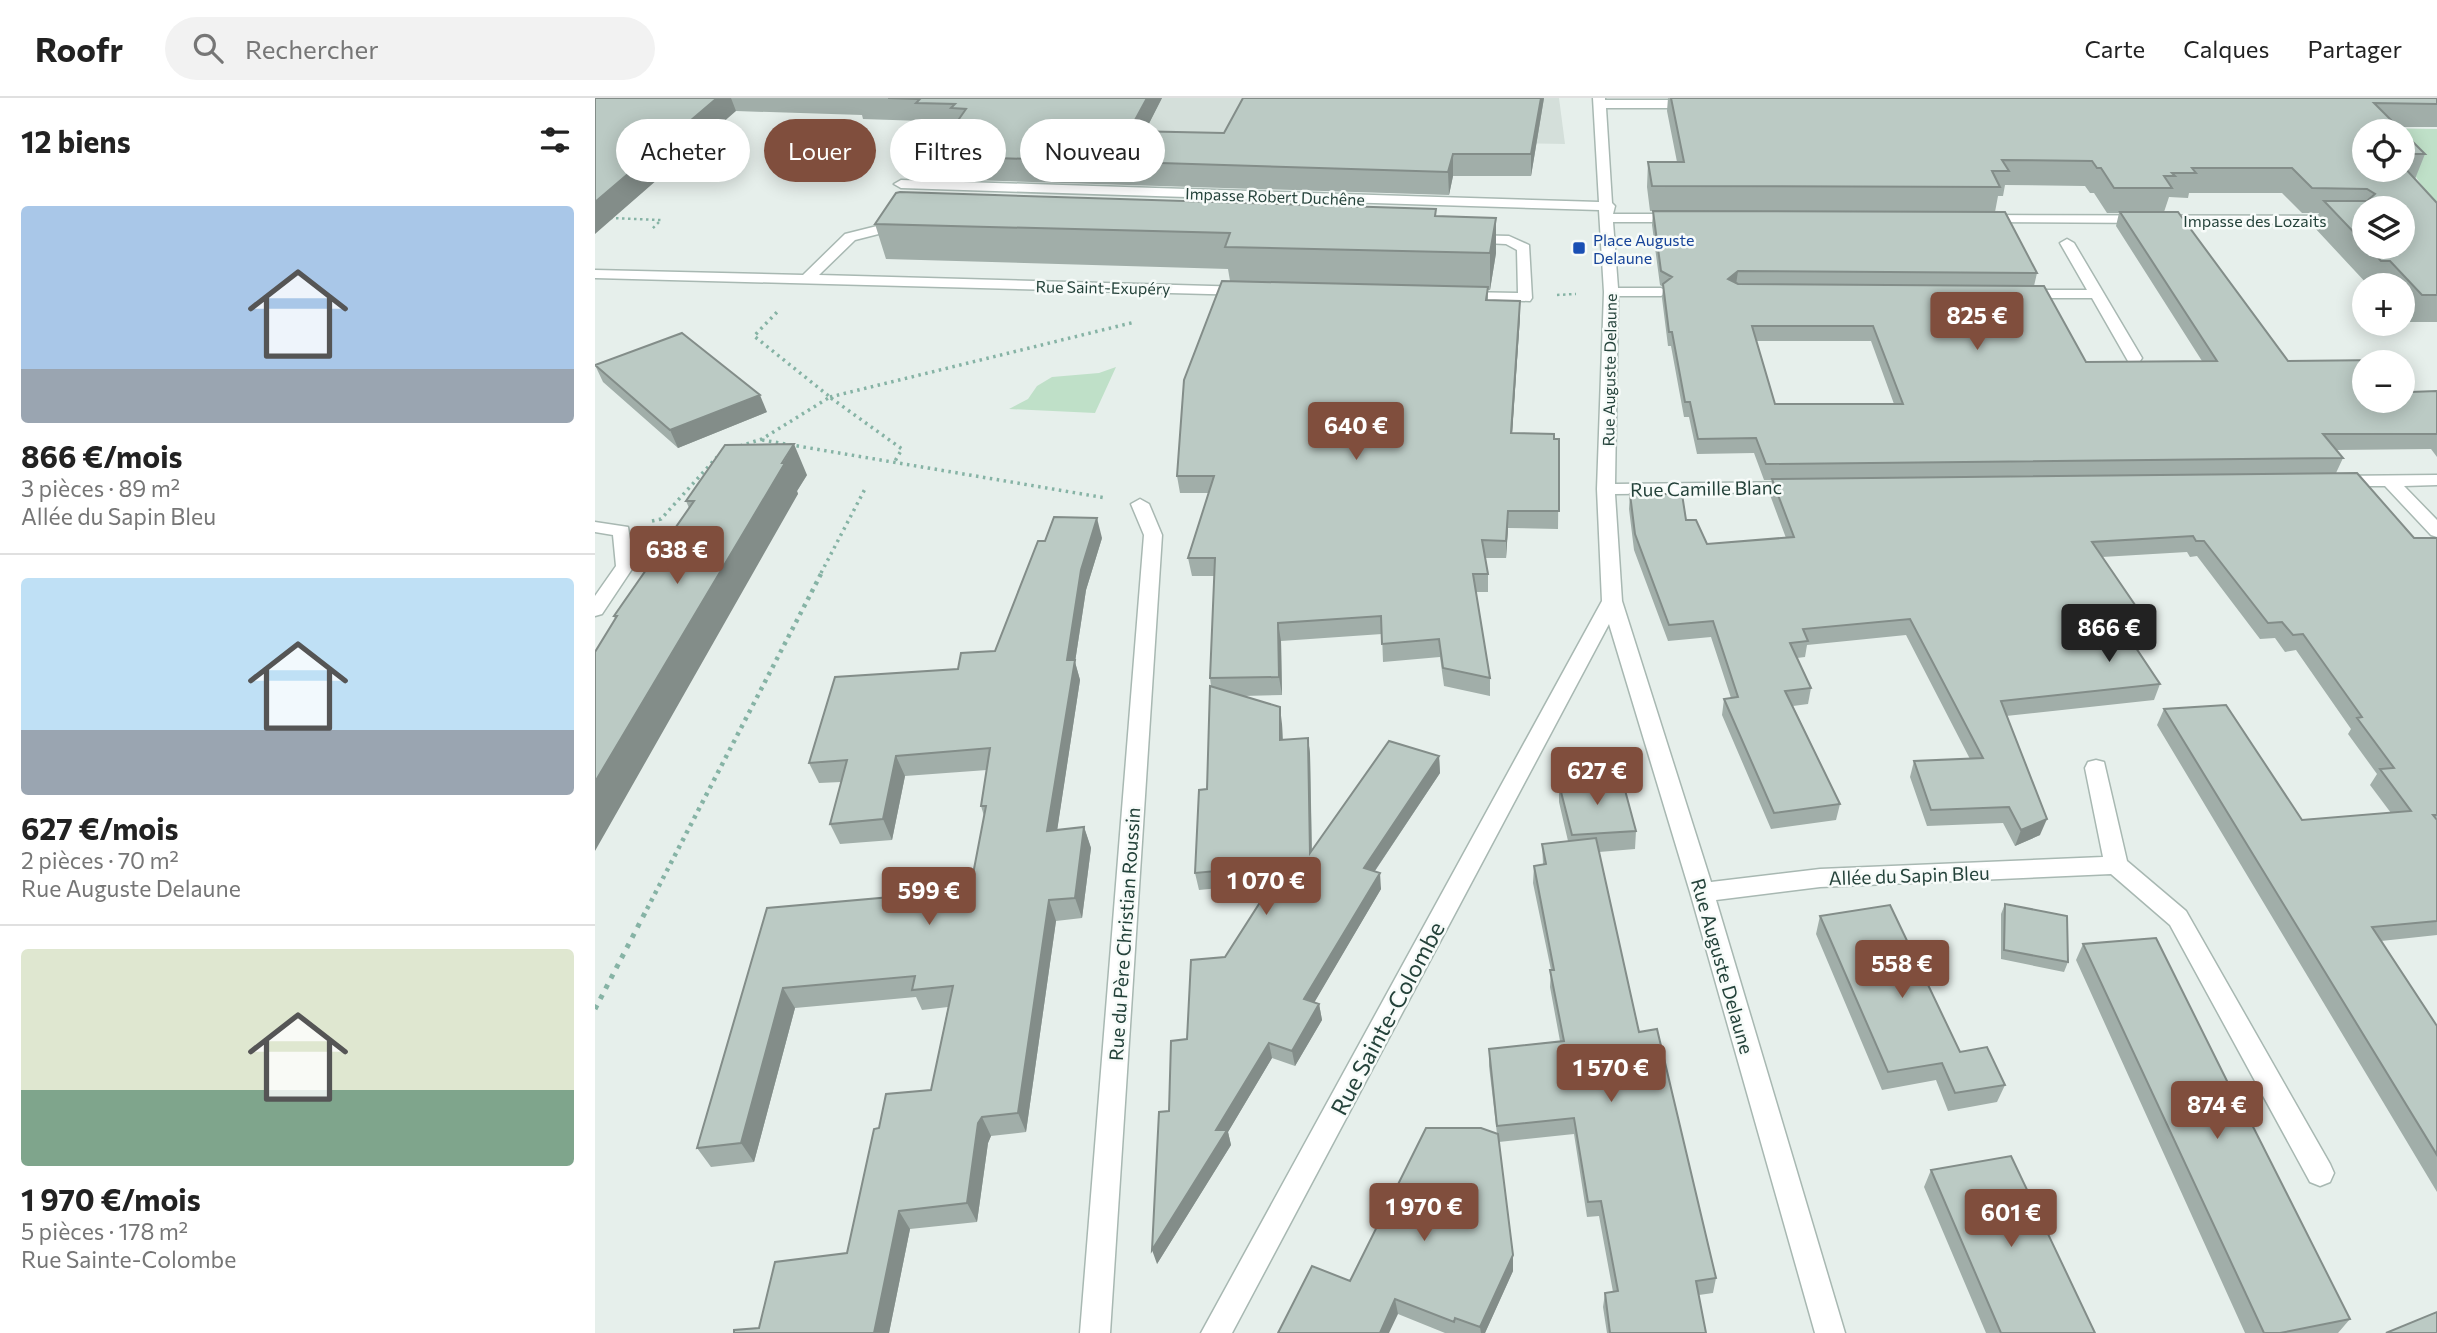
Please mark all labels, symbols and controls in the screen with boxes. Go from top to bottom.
search box [165,17,655,80]
text: Roofr [35,28,123,69]
icon: search [189,29,227,67]
text: Rechercher [245,33,379,64]
text: Carte [2084,34,2145,63]
text: Calques [2183,34,2269,63]
text: Partager [2307,34,2402,63]
chip: Acheter [616,119,750,182]
chip: Louer [764,119,876,182]
chip: Filtres [890,119,1006,182]
chip: Nouveau [1020,119,1165,182]
map controls [2352,119,2415,413]
button: locate [2352,119,2415,182]
icon: filters [536,121,574,159]
text: 12 biens [21,122,131,159]
street label: Impasse Robert Duchêne [1185,183,1365,209]
button: layers [2352,196,2415,259]
street label: Impasse des Lozaits [2183,211,2327,230]
place label: Place Auguste Delaune [1593,230,1694,267]
marker: Place Auguste Delaune [1571,240,1587,256]
icon: home [235,251,361,377]
button: + [2352,273,2415,336]
street label: Rue Saint-Exupéry [1035,276,1171,298]
pin: 825 € [1928,292,2026,352]
street label: Rue Auguste Delaune [1598,293,1620,447]
text: 825 € [1946,301,2008,329]
button: − [2352,350,2415,413]
pin: 640 € [1307,402,1405,462]
text: 640 € [1324,411,1388,439]
text: 866 €/mois [21,437,182,474]
text: 3 pièces · 89 m² [21,474,180,502]
street label: Rue Camille Blanc [1630,475,1782,501]
text: Allée du Sapin Bleu [21,502,216,530]
pin: 638 € [628,526,726,586]
text: 638 € [646,535,708,563]
pin: 866 € [2060,604,2158,664]
text: 866 € [2077,613,2141,641]
icon: home [235,623,361,749]
pin: 627 € [1548,748,1646,807]
text: 627 € [1567,756,1627,784]
street label: Rue du Père Christian Roussin [1104,807,1144,1061]
text: 627 €/mois [21,809,179,846]
text: 2 pièces · 70 m² [21,846,179,874]
pin: 1 070 € [1201,858,1331,917]
street label: Allée du Sapin Bleu [1828,861,1990,889]
text: 1 070 € [1227,866,1305,894]
pin: 599 € [880,868,978,927]
text: Rue Auguste Delaune [21,874,241,902]
text: 599 € [898,876,960,904]
street label: Rue Auguste Delaune [1687,876,1759,1056]
street label: Rue Sainte-Colombe [1324,916,1450,1120]
pin: 558 € [1853,940,1951,1000]
text: 558 € [1871,949,1933,977]
icon: home [235,994,361,1120]
pin: 1 570 € [1546,1044,1676,1104]
text: 1 570 € [1573,1053,1649,1081]
pin: 874 € [2168,1082,2266,1141]
text: 874 € [2187,1090,2247,1118]
text: 1 970 €/mois [21,1180,201,1217]
pin: 1 970 € [1359,1184,1489,1243]
pin: 601 € [1962,1190,2060,1249]
text: 1 970 € [1385,1192,1463,1220]
text: 601 € [1981,1198,2041,1226]
text: 5 pièces · 178 m² [21,1217,188,1245]
text: Rue Sainte-Colombe [21,1245,236,1273]

